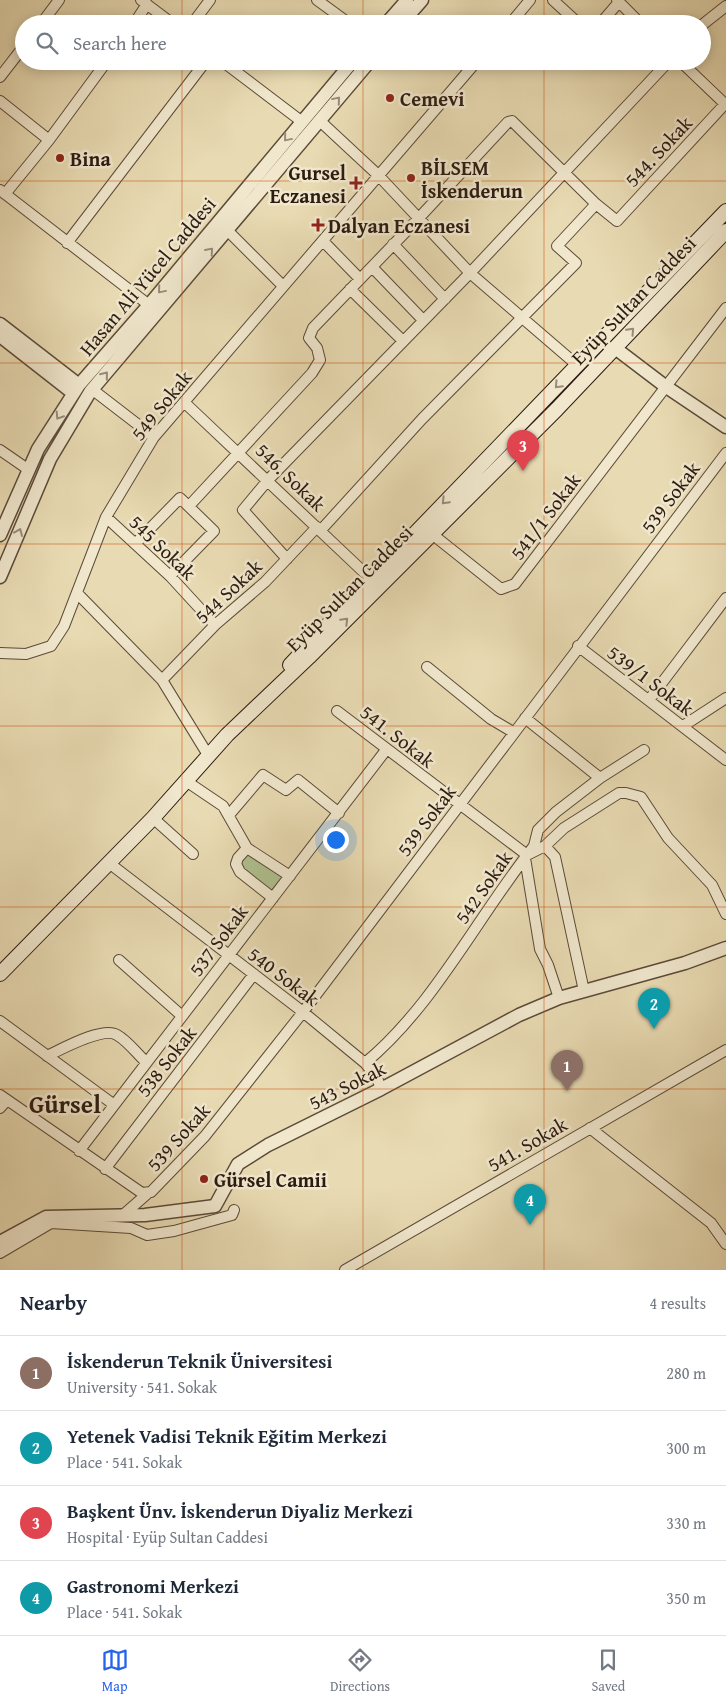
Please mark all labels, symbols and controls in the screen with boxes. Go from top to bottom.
search box [15,15,711,70]
icon: search [33,29,61,57]
text: Search here [73,29,167,57]
place label: Cemevi [400,84,465,113]
marker: Cemevi [384,92,396,104]
one-way arrow [332,97,340,106]
street label: 544. Sokak [617,108,699,193]
one-way arrow [285,132,293,141]
place label: Bina [70,144,111,173]
marker: Bina [54,152,66,164]
place label: BİLSEM İskenderun [421,153,523,205]
place label: Gursel Eczanesi [270,158,346,210]
marker: BİLSEM İskenderun [405,172,417,184]
marker: Gursel Eczanesi [350,177,362,189]
street label: Hasan Ali Yücel Caddesi [72,190,222,362]
place label: Dalyan Eczanesi [328,211,470,240]
marker: Dalyan Eczanesi [312,219,324,231]
street label: Eyüp Sultan Caddesi [564,229,702,371]
one-way arrow [205,248,214,257]
one-way arrow [159,284,167,293]
one-way arrow [625,328,634,337]
street label: 549 Sokak [124,363,199,446]
one-way arrow [100,372,108,381]
one-way arrow [555,379,564,388]
one-way arrow [55,410,65,419]
pin: 3 [507,430,539,471]
street label: 546. Sokak [249,436,333,519]
street label: 539 Sokak [633,454,707,539]
street label: 541/1 Sokak [503,466,588,565]
one-way arrow [442,496,451,505]
street label: 545 Sokak [123,508,204,587]
street label: Eyüp Sultan Caddesi [279,518,419,658]
one-way arrow [12,528,23,537]
street label: 544 Sokak [188,552,269,630]
one-way arrow [339,618,348,627]
street label: 539/1 Sokak [602,638,701,723]
street label: 541. Sokak [354,698,442,775]
street label: 539 Sokak [389,777,463,862]
your location [323,827,349,853]
street label: 542 Sokak [447,844,519,929]
street label: 537 Sokak [181,897,255,982]
street label: 540 Sokak [242,939,327,1013]
pin: 2 [638,988,670,1029]
street label: 538 Sokak [129,1019,204,1103]
pin: 1 [551,1050,583,1091]
street label: 543 Sokak [303,1053,391,1117]
district label: Gürsel [29,1086,101,1122]
street label: 539 Sokak [139,1096,217,1178]
street label: 541. Sokak [482,1109,573,1179]
place label: Gürsel Camii [214,1165,327,1194]
marker: Gürsel Camii [198,1173,210,1185]
pin: 4 [514,1184,546,1225]
text: Nearby [20,1287,87,1318]
text: 4 results [649,1291,706,1315]
text: İskenderun Teknik Üniversitesi [67,1347,332,1375]
text: 1 [32,1361,40,1385]
text: 280 m [666,1361,706,1385]
text: University · 541. Sokak [67,1375,217,1399]
text: Yetenek Vadisi Teknik Eğitim Merkezi [67,1422,387,1450]
text: 2 [32,1436,40,1460]
text: 300 m [666,1436,706,1460]
text: Place · 541. Sokak [67,1450,182,1474]
text: Başkent Ünv. İskenderun Diyaliz Merkezi [67,1497,413,1525]
text: 3 [32,1511,40,1535]
text: 330 m [666,1511,706,1535]
text: Hospital · Eyüp Sultan Caddesi [67,1525,268,1549]
text: Gastronomi Merkezi [67,1572,239,1600]
text: 4 [32,1586,40,1610]
text: 350 m [666,1586,706,1610]
text: Place · 541. Sokak [67,1600,182,1624]
tab: Map [101,1646,129,1696]
tab: Directions [330,1646,390,1696]
tab: Saved [591,1646,625,1696]

